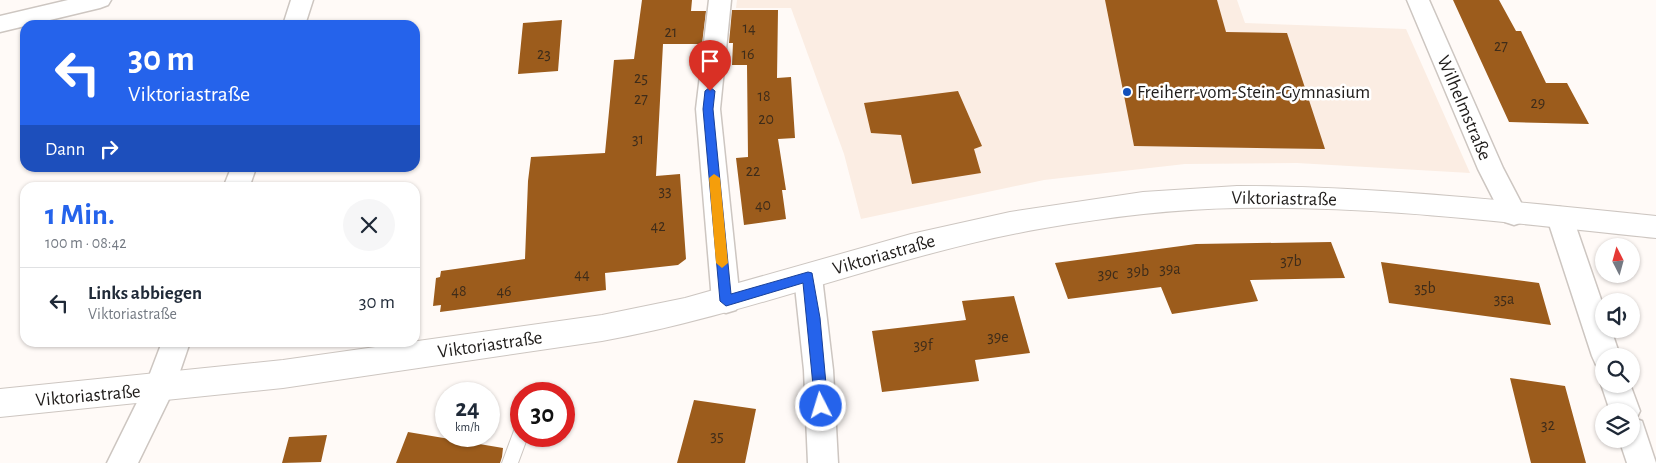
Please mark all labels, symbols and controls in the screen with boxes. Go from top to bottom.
house number: 14 [742,20,756,36]
house number: 21 [665,24,677,40]
house number: 27 [1494,38,1508,54]
icon: left [45,40,110,105]
pin [689,40,731,91]
text: 30 m [128,42,195,77]
house number: 23 [537,46,551,62]
house number: 16 [741,46,755,62]
icon: arrive [696,47,724,75]
street label: Wilhelmstraße [1433,53,1495,163]
house number: 25 [634,70,648,86]
text: Viktoriastraße [128,83,250,105]
place label: Freiherr-vom-Stein-Gymnasium [1137,83,1370,102]
marker: Freiherr-vom-Stein-Gymnasium [1121,86,1133,98]
house number: 18 [757,88,771,104]
house number: 27 [634,91,648,107]
house number: 29 [1531,95,1545,111]
house number: 20 [758,111,774,127]
house number: 31 [632,131,644,147]
icon: right [95,135,123,163]
text: Dann [45,140,85,159]
house number: 22 [746,163,760,179]
house number: 33 [658,183,672,199]
street label: Viktoriastraße [1231,189,1337,209]
house number: 40 [755,197,771,213]
button: close [343,199,395,251]
text: 1 Min. [45,200,115,230]
house number: 42 [651,218,665,234]
street label: Viktoriastraße [831,231,937,279]
text: 100 m · 08:42 [45,235,126,251]
north arrow [1595,238,1640,282]
map controls [1595,238,1640,448]
house number: 37b [1280,253,1302,269]
house number: 39a [1159,261,1181,277]
house number: 39b [1127,263,1149,279]
house number: 44 [574,266,590,282]
house number: 39c [1098,266,1118,282]
house number: 35b [1414,280,1436,296]
house number: 48 [451,283,467,299]
house number: 46 [496,283,512,299]
text: Links abbiegen [88,284,202,303]
icon: left [45,289,73,317]
house number: 35a [1494,291,1514,307]
text: 30 m [359,293,395,312]
button: sound [1595,293,1640,338]
text: Viktoriastraße [88,306,177,322]
street label: Viktoriastraße [436,328,544,362]
house number: 39e [987,329,1009,345]
house number: 39f [914,337,934,353]
button: search [1595,348,1640,393]
position arrow [794,379,846,431]
street label: Viktoriastraße [35,382,141,410]
speed limit sign: 30 [510,382,575,447]
text: 24 [455,396,480,421]
button: layers [1595,403,1640,448]
house number: 32 [1541,417,1555,433]
text: km/h [455,421,480,433]
house number: 35 [710,428,724,444]

